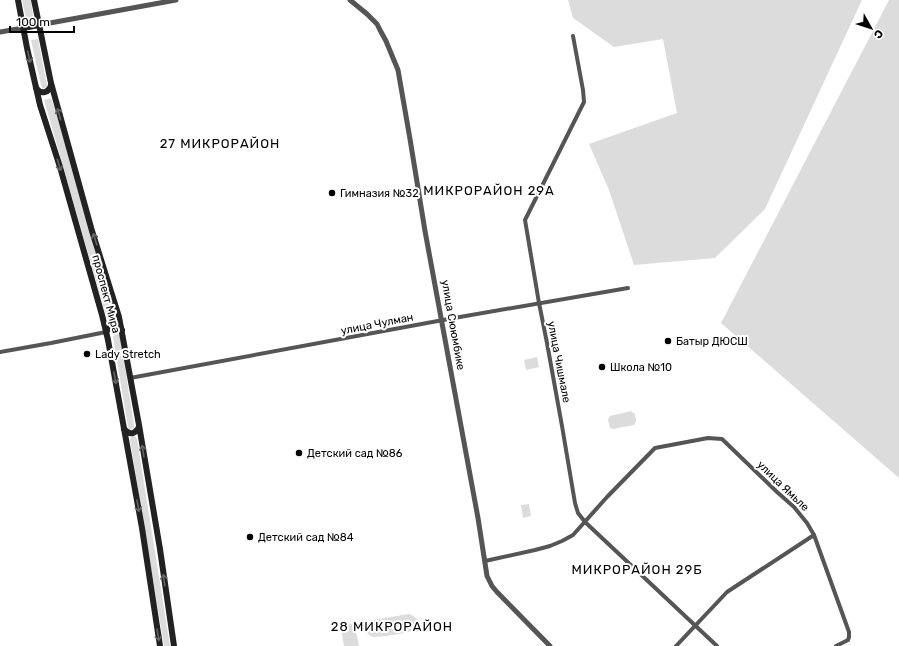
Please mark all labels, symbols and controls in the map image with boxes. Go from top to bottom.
scale bar [10,8,74,34]
north arrow [851,8,891,48]
text: 100 m [16,15,50,29]
text: С [871,27,886,41]
one-way arrow [26,50,34,63]
one-way arrow [55,108,63,121]
district label: 27 МИКРОРАЙОН [160,136,280,151]
one-way arrow [56,158,63,171]
district label: МИКРОРАЙОН 29А [423,183,555,198]
place label: Гимназия №32 [340,187,419,200]
marker: Гимназия №32 [327,188,337,198]
one-way arrow [91,233,98,246]
street label: проспект Мира [89,253,123,335]
street label: улица Сююмбике [439,279,467,371]
street label: улица Чулман [340,311,414,337]
street label: улица Чишмале [545,320,573,404]
place label: Батыр ДЮСШ [676,335,748,348]
marker: Батыр ДЮСШ [663,336,673,346]
place label: Lady Stretch [95,348,161,361]
marker: Lady Stretch [82,349,92,359]
place label: Школа №10 [610,361,672,374]
marker: Школа №10 [597,362,607,372]
one-way arrow [111,372,119,385]
one-way arrow [139,445,147,458]
place label: Детский сад №86 [307,447,403,460]
marker: Детский сад №86 [294,448,304,458]
street label: улица Ямьле [754,458,812,514]
one-way arrow [134,500,142,513]
place label: Детский сад №84 [258,531,354,544]
marker: Детский сад №84 [245,532,255,542]
district label: МИКРОРАЙОН 29Б [571,562,703,577]
one-way arrow [160,574,168,587]
district label: 28 МИКРОРАЙОН [331,619,453,634]
one-way arrow [154,628,162,641]

